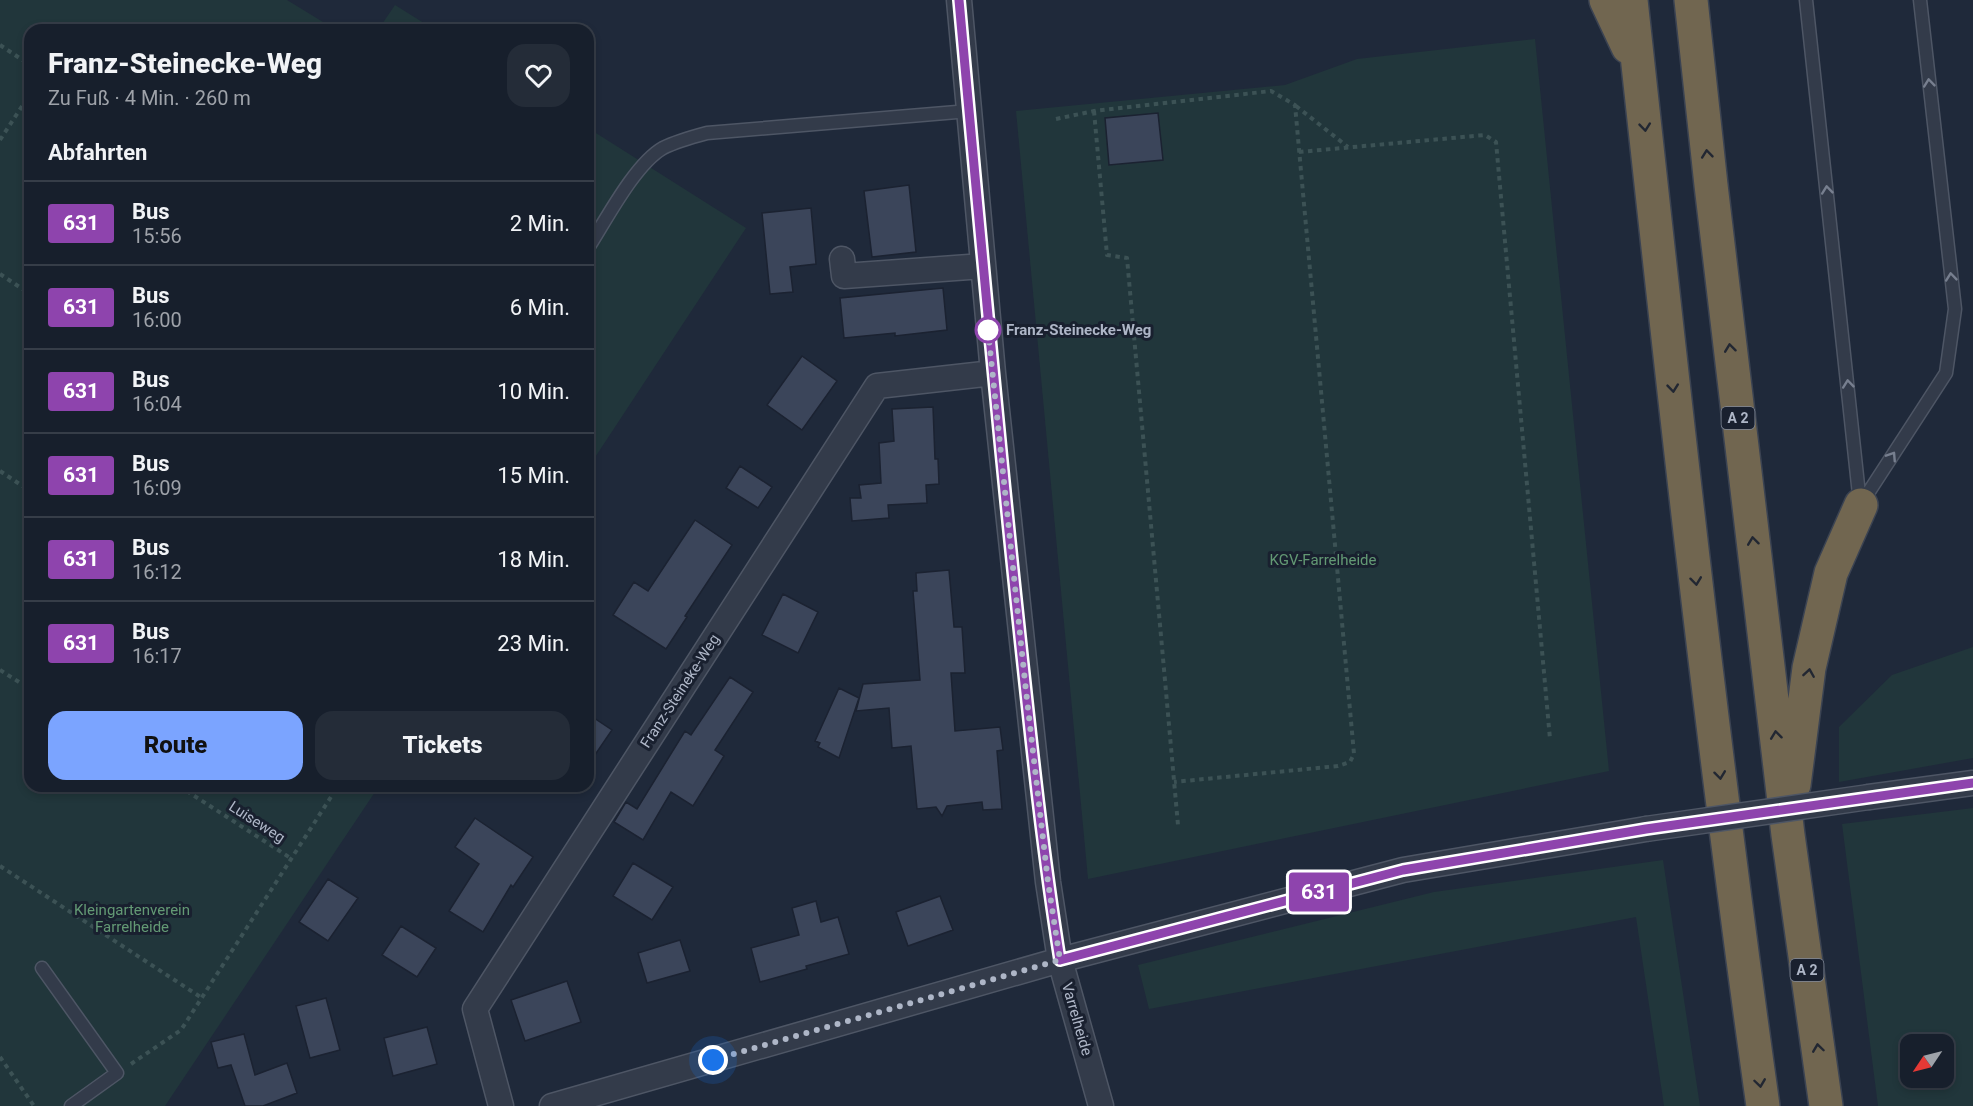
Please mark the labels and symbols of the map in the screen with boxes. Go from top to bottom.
one-way arrow [1924,79,1936,88]
one-way arrow [1638,122,1651,131]
one-way arrow [1701,150,1714,159]
one-way arrow [1821,186,1834,195]
one-way arrow [1945,273,1958,282]
marker: Franz-Steinecke-Weg [975,317,1001,343]
place label: Franz-Steinecke-Weg [1006,321,1151,339]
one-way arrow [1724,343,1736,352]
one-way arrow [1842,379,1855,389]
one-way arrow [1666,383,1679,392]
road number: A 2 [1722,407,1754,429]
one-way arrow [1885,451,1896,462]
one-way arrow [1747,537,1759,546]
park label: KGV-Farrelheide [1270,551,1377,569]
one-way arrow [1689,577,1701,586]
street label: Franz-Steineke-Weg [637,631,723,751]
one-way arrow [1803,668,1815,677]
one-way arrow [1770,730,1782,740]
one-way arrow [1713,770,1725,779]
street label: Luiseweg [226,797,288,847]
line badge: 631 [1284,872,1354,912]
park label: Kleingartenverein Farrelheide [74,901,190,936]
road number: A 2 [1790,959,1824,981]
street label: Varrelheide [1058,980,1096,1058]
north arrow [1900,1034,1954,1088]
one-way arrow [1812,1043,1824,1053]
your location [698,1045,728,1075]
one-way arrow [1753,1078,1765,1087]

